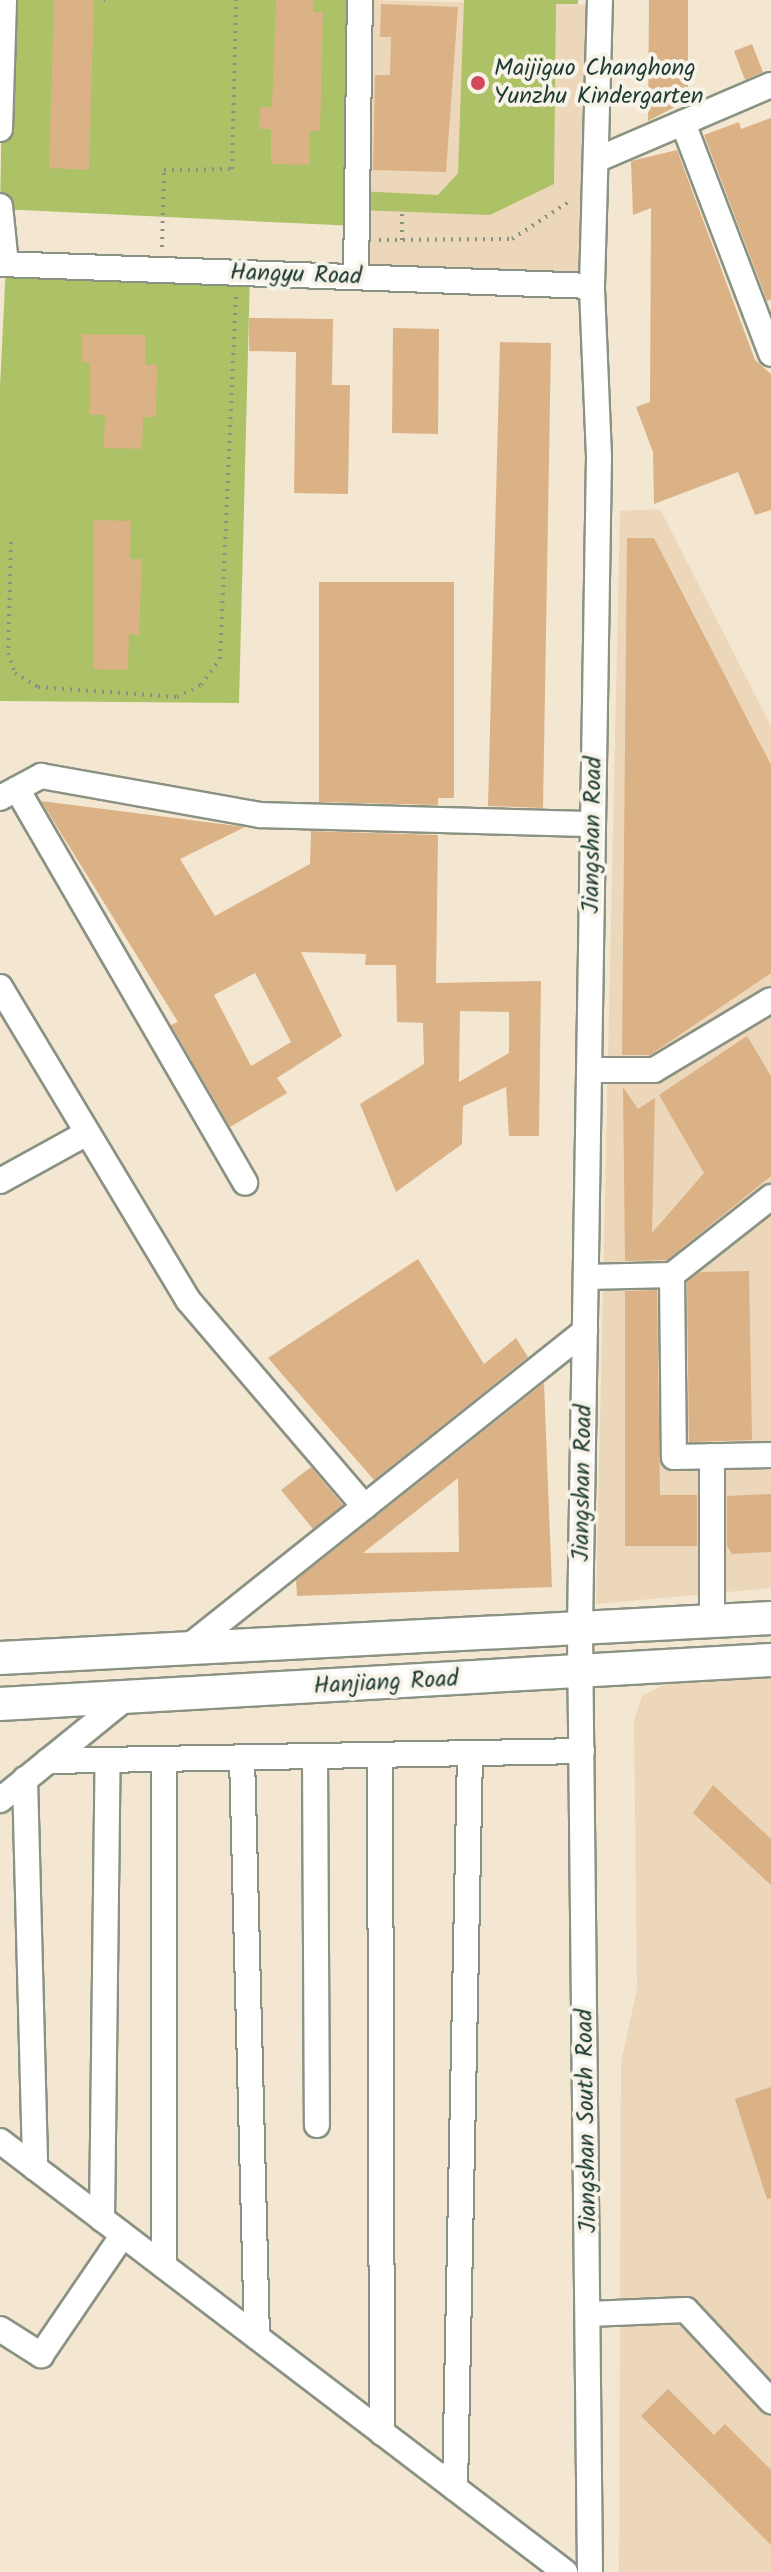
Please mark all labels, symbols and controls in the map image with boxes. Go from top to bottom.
place label: Maijiguo Changhong Yunzhu Kindergarten [494,55,704,111]
marker: Maijiguo Changhong Yunzhu Kindergarten [469,74,487,92]
street label: Hangyu Road [230,258,362,292]
street label: Jiangshan Road [577,756,609,914]
street label: Jiangshan Road [567,1404,599,1562]
street label: Hanjiang Road [313,1665,459,1701]
street label: Jiangshan South Road [571,2009,603,2233]

